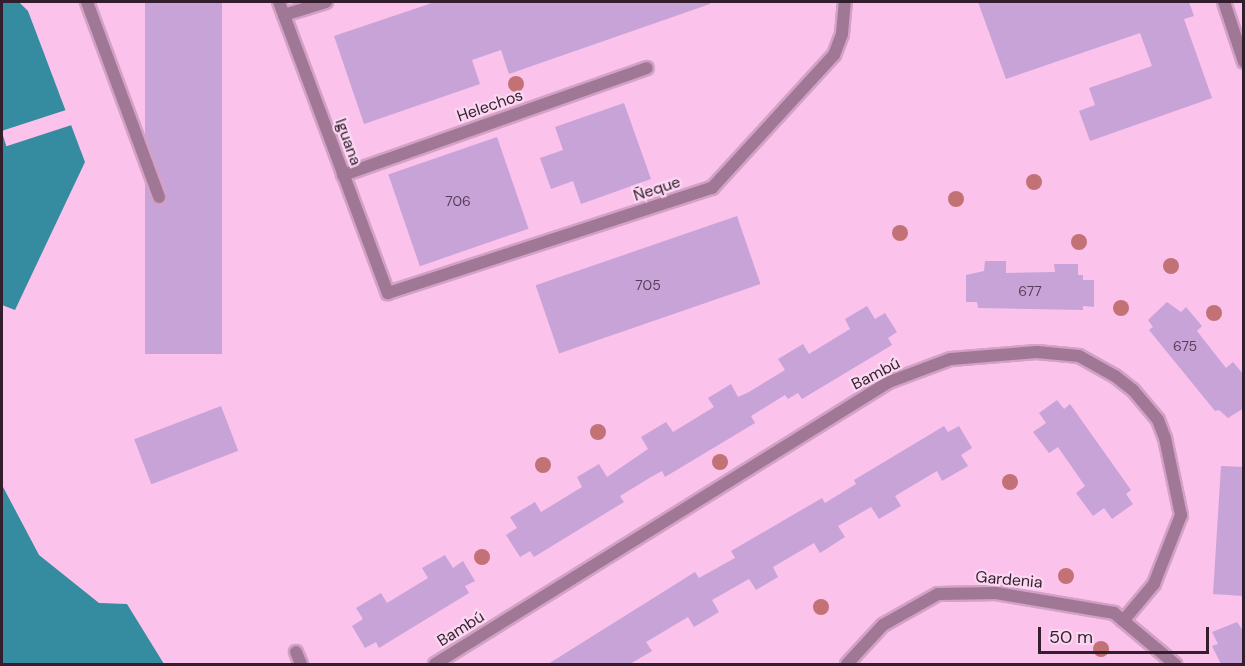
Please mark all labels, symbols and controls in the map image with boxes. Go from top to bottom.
street label: Helechos [454,86,526,126]
street label: Iguana [331,116,365,168]
street label: Ñeque [631,172,683,206]
house number: 706 [445,193,471,209]
house number: 705 [635,277,661,293]
house number: 677 [1018,283,1042,299]
house number: 675 [1173,338,1197,354]
street label: Bambú [849,354,903,394]
street label: Gardenia [975,568,1043,592]
street label: Bambú [434,607,488,651]
scale bar [1041,615,1212,653]
text: 50 m [1049,625,1093,649]

